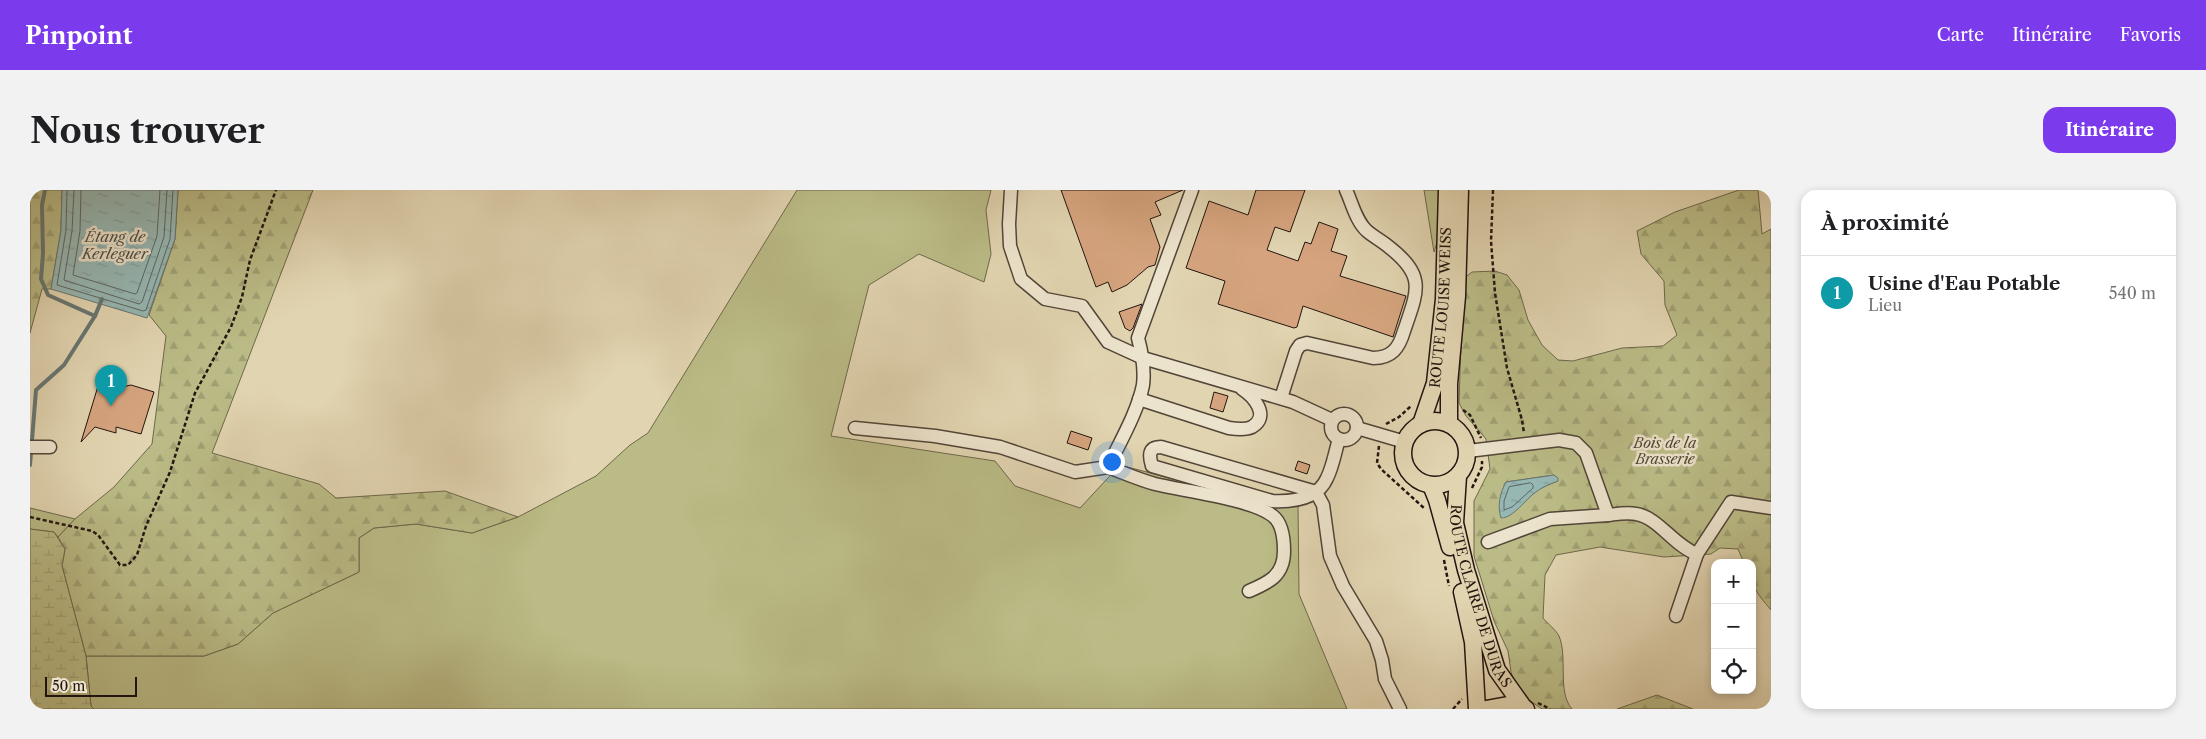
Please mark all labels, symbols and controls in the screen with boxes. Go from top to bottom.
text: Pinpoint [25,21,132,50]
text: Carte [1937,24,1984,46]
text: Itinéraire [2012,24,2092,46]
text: Favoris [2120,24,2181,46]
button: Itinéraire [2043,107,2176,153]
text: Nous trouver [30,109,265,152]
text: À proximité [1821,210,1949,235]
water label: Étang de Kerleguer [81,227,149,263]
street label: ROUTE LOUISE WEISS [1426,227,1455,389]
text: Usine d'Eau Potable [1868,272,2060,295]
text: 1 [1833,283,1841,303]
text: 540 m [2109,283,2156,303]
text: Lieu [1868,295,1902,315]
pin: 1 [95,365,127,406]
park label: Bois de la Brasserie [1633,434,1697,468]
your location [1099,449,1125,475]
street label: ROUTE CLAIRE DE DURAS [1446,504,1516,691]
map controls [1711,559,1756,694]
button: + [1711,559,1756,604]
button: − [1711,604,1756,649]
button: locate [1711,649,1756,694]
scale bar [45,674,138,697]
text: 50 m [52,677,85,695]

